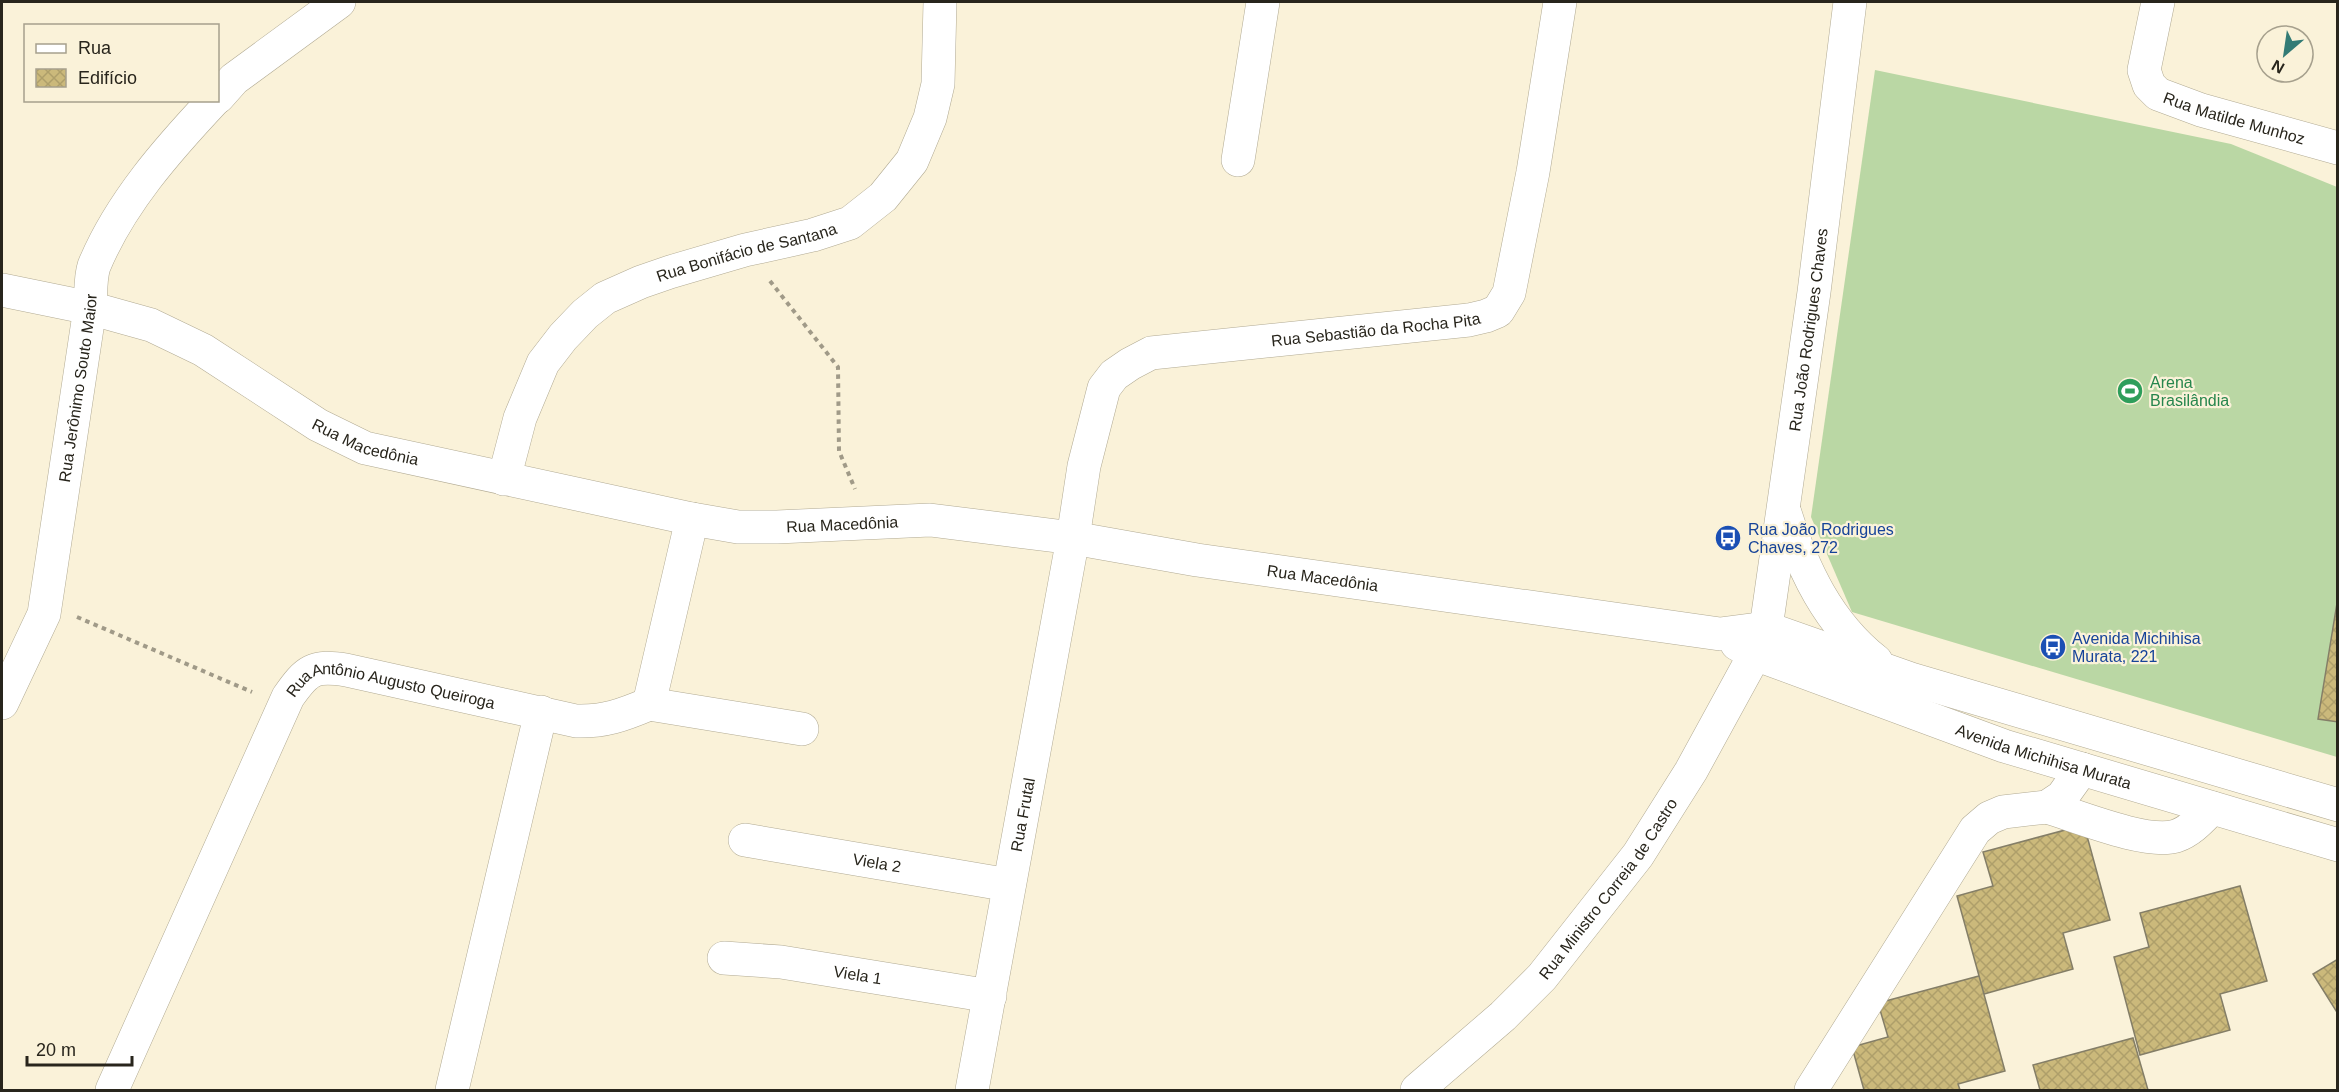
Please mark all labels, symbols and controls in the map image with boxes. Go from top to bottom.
legend [24,24,219,102]
north arrow [2255,24,2315,84]
text: Rua [78,38,112,58]
text: N [2269,56,2287,77]
text: Edifício [78,68,137,88]
street label: Rua Matilde Munhoz [2161,89,2307,147]
street label: Rua Bonifácio de Santana [654,220,839,285]
street label: Rua João Rodrigues Chaves [1786,227,1831,432]
street label: Rua Jerônimo Souto Maior [56,293,100,483]
street label: Rua Sebastião da Rocha Pita [1270,310,1482,349]
place label: Arena Brasilândia [2150,374,2229,409]
sports icon: Arena Brasilândia [2115,376,2145,406]
street label: Rua Macedônia [309,416,420,468]
street label: Rua Macedônia [786,513,899,536]
place label: Rua João Rodrigues Chaves, 272 [1748,521,1894,556]
bus stop icon: Rua João Rodrigues Chaves, 272 [1713,523,1743,553]
street label: Rua Macedônia [1266,562,1379,595]
place label: Avenida Michihisa Murata, 221 [2072,630,2201,665]
bus stop icon: Avenida Michihisa Murata, 221 [2038,632,2068,662]
text: Rua Antônio Augusto Queiroga [283,660,497,712]
street label: Rua Antônio Augusto Queiroga [284,691,506,715]
street label: Avenida Michihisa Murata [1953,721,2133,792]
street label: Rua Frutal [1008,776,1038,853]
street label: Rua Ministro Correia de Castro [1536,795,1681,983]
street label: Viela 2 [852,851,903,875]
street label: Viela 1 [832,963,883,987]
scale bar [27,1029,132,1067]
text: 20 m [36,1040,76,1060]

